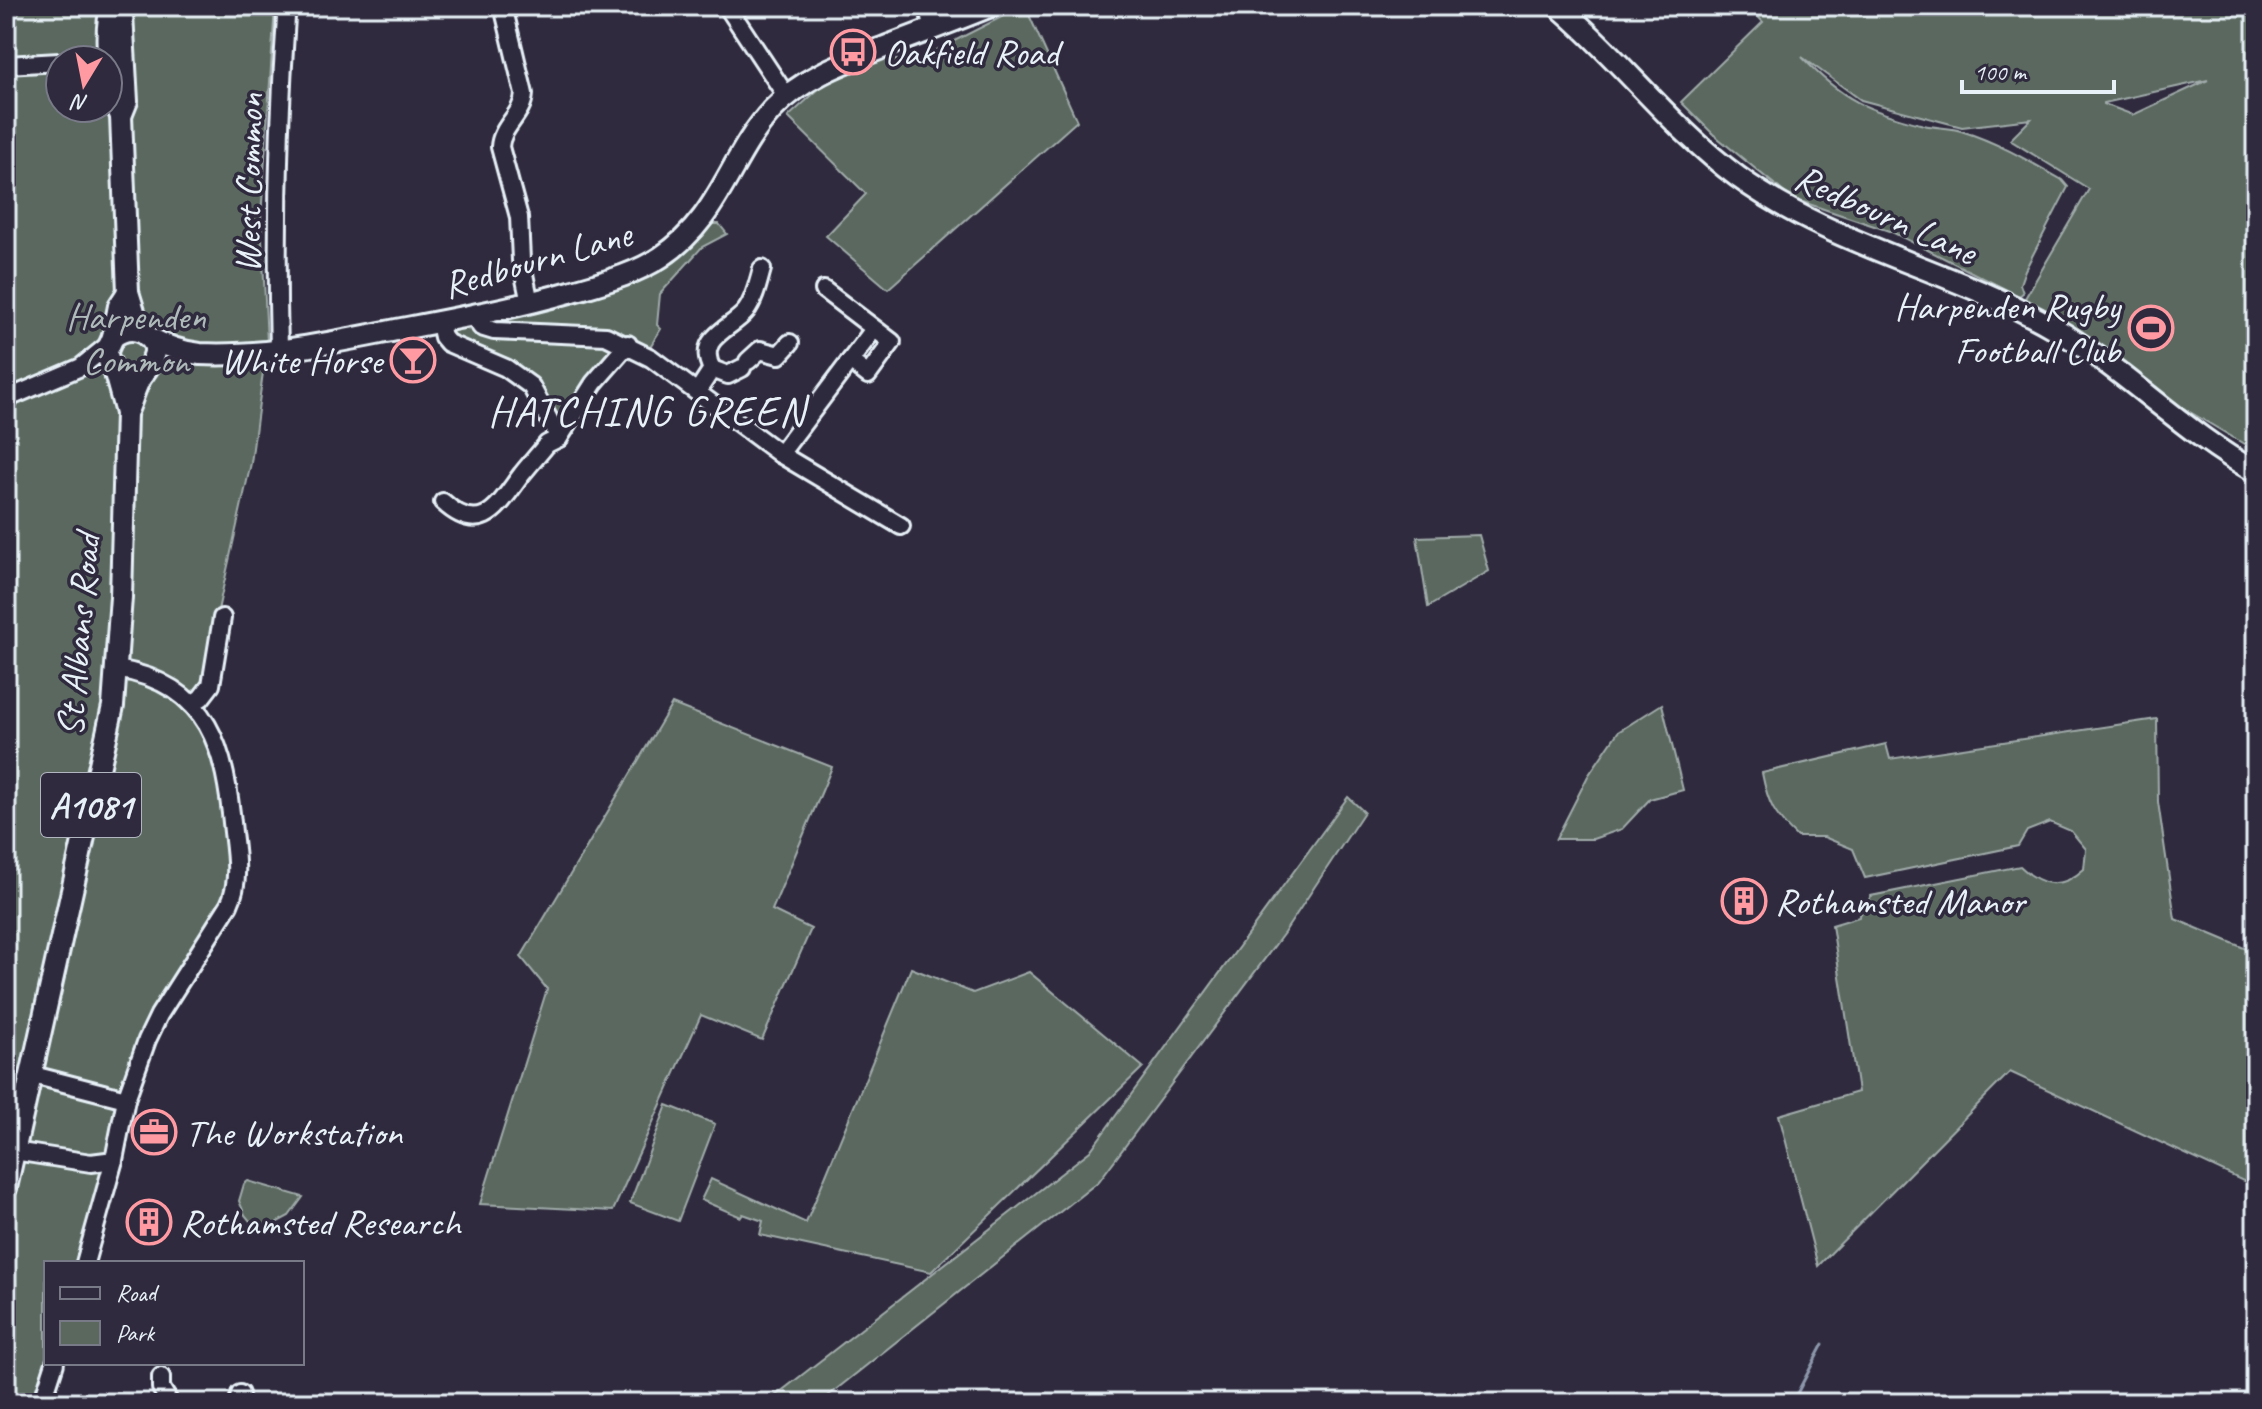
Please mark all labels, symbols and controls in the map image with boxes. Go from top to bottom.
bus stop icon: Oakfield Road [829,28,877,76]
place label: Oakfield Road [884,29,1065,76]
north arrow [44,44,124,124]
scale bar [1962,44,2114,94]
text: 100 m [1974,57,2028,87]
text: N [68,87,90,118]
street label: West Common [223,92,274,273]
street label: Redbourn Lane [1788,154,1986,276]
street label: Redbourn Lane [438,209,639,309]
place label: Harpenden Rugby Football Club [1895,283,2123,374]
park label: Harpenden Common [66,293,207,384]
sports icon: Harpenden Rugby Football Club [2127,304,2175,352]
bar icon: White Horse [389,336,437,384]
place label: White Horse [221,337,385,384]
district label: HATCHING GREEN [488,385,810,438]
street label: St Albans Road [46,527,111,738]
road number: A1081 [41,773,141,837]
building icon: Rothamsted Manor [1720,877,1768,925]
place label: Rothamsted Manor [1775,878,2027,925]
office icon: The Workstation [130,1108,178,1156]
place label: The Workstation [185,1109,404,1156]
building icon: Rothamsted Research [125,1198,173,1246]
place label: Rothamsted Research [180,1199,463,1246]
legend [44,1261,304,1365]
text: Road [116,1278,160,1308]
text: Park [116,1318,156,1348]

